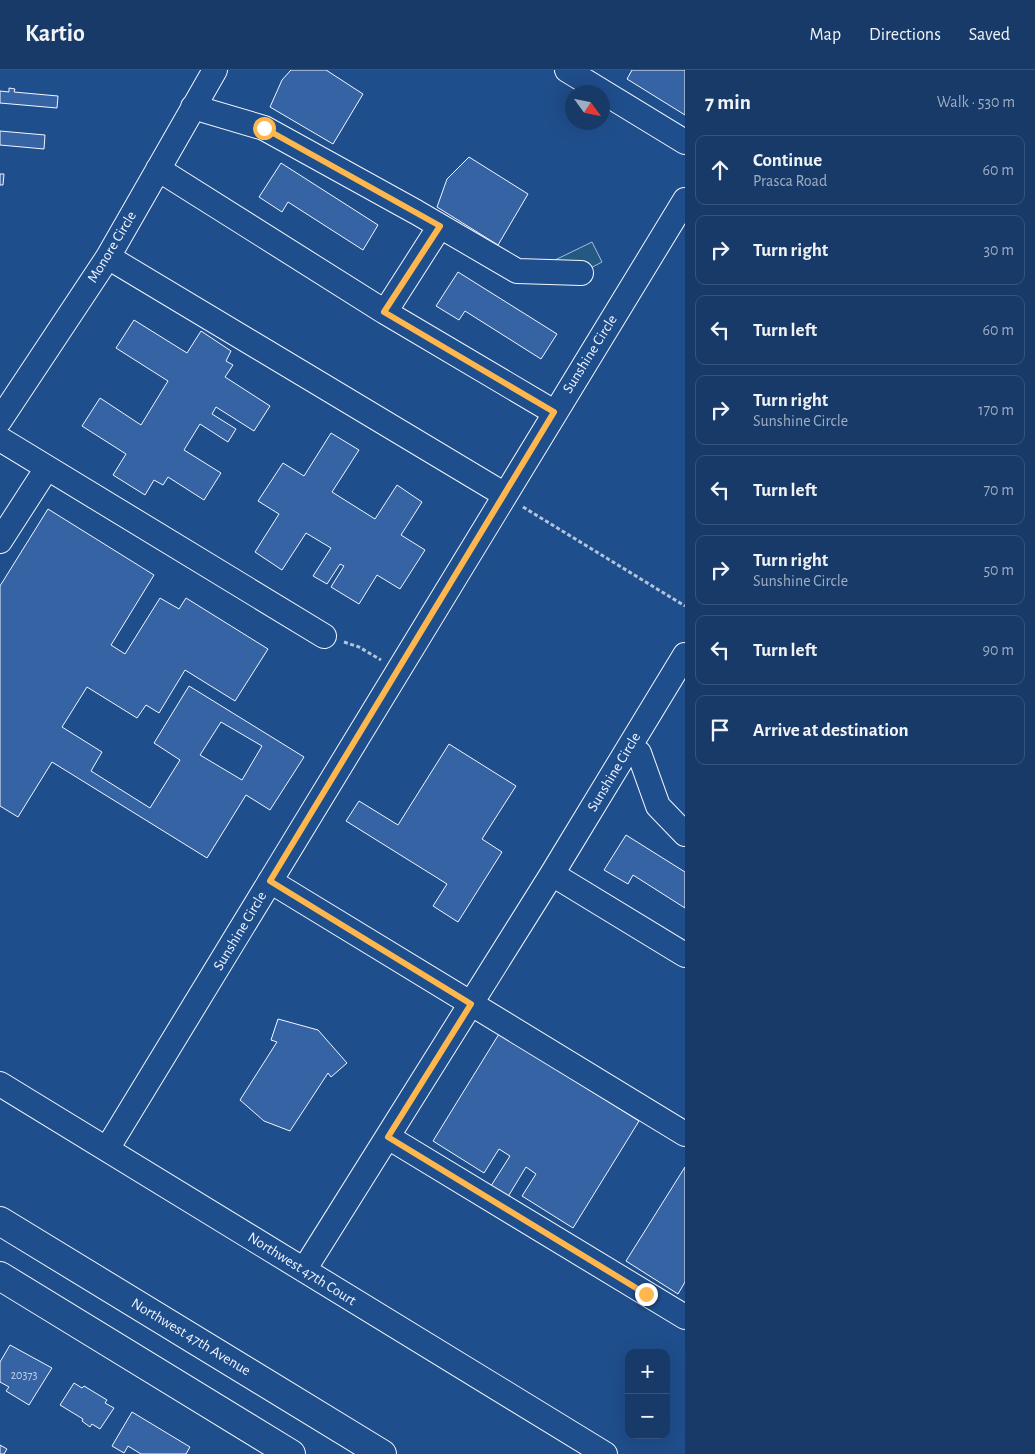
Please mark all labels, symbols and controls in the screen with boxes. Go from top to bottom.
text: Kartio [25,22,85,46]
text: Map [810,26,841,44]
text: Directions [869,26,941,44]
text: Saved [969,26,1010,44]
north arrow [565,85,610,130]
text: 7 min [705,92,751,113]
text: Walk · 530 m [937,94,1015,110]
route start [253,117,276,140]
text: Continue [753,151,822,170]
icon: ahead [706,156,734,184]
text: 60 m [983,162,1014,178]
text: Prasca Road [753,173,827,189]
street label: Monore Circle [85,209,139,285]
icon: right [706,236,734,264]
text: Turn right [753,241,828,260]
text: 30 m [984,242,1014,258]
street label: Sunshine Circle [560,312,620,396]
icon: left [706,316,734,344]
text: Turn left [753,321,817,340]
text: 60 m [983,322,1014,338]
text: Turn right [753,391,828,410]
icon: right [706,396,734,424]
text: 170 m [978,402,1014,418]
text: Sunshine Circle [753,413,848,429]
icon: left [706,476,734,504]
text: Turn left [753,481,817,500]
text: 70 m [983,482,1014,498]
text: Turn right [753,551,828,570]
icon: right [706,556,734,584]
text: 50 m [983,562,1014,578]
text: Sunshine Circle [753,573,848,589]
icon: left [706,636,734,664]
text: Turn left [753,641,817,660]
text: 90 m [983,642,1014,658]
icon: arrive [706,716,734,744]
text: Arrive at destination [753,721,909,740]
street label: Sunshine Circle [585,730,643,814]
street label: Sunshine Circle [211,889,269,973]
street label: Northwest 47th Court [245,1230,359,1308]
route end [635,1283,658,1306]
street label: Northwest 47th Avenue [129,1296,253,1379]
map controls [625,1349,670,1439]
button: + [625,1349,670,1394]
house number: 20373 [11,1369,37,1381]
button: − [625,1394,670,1439]

